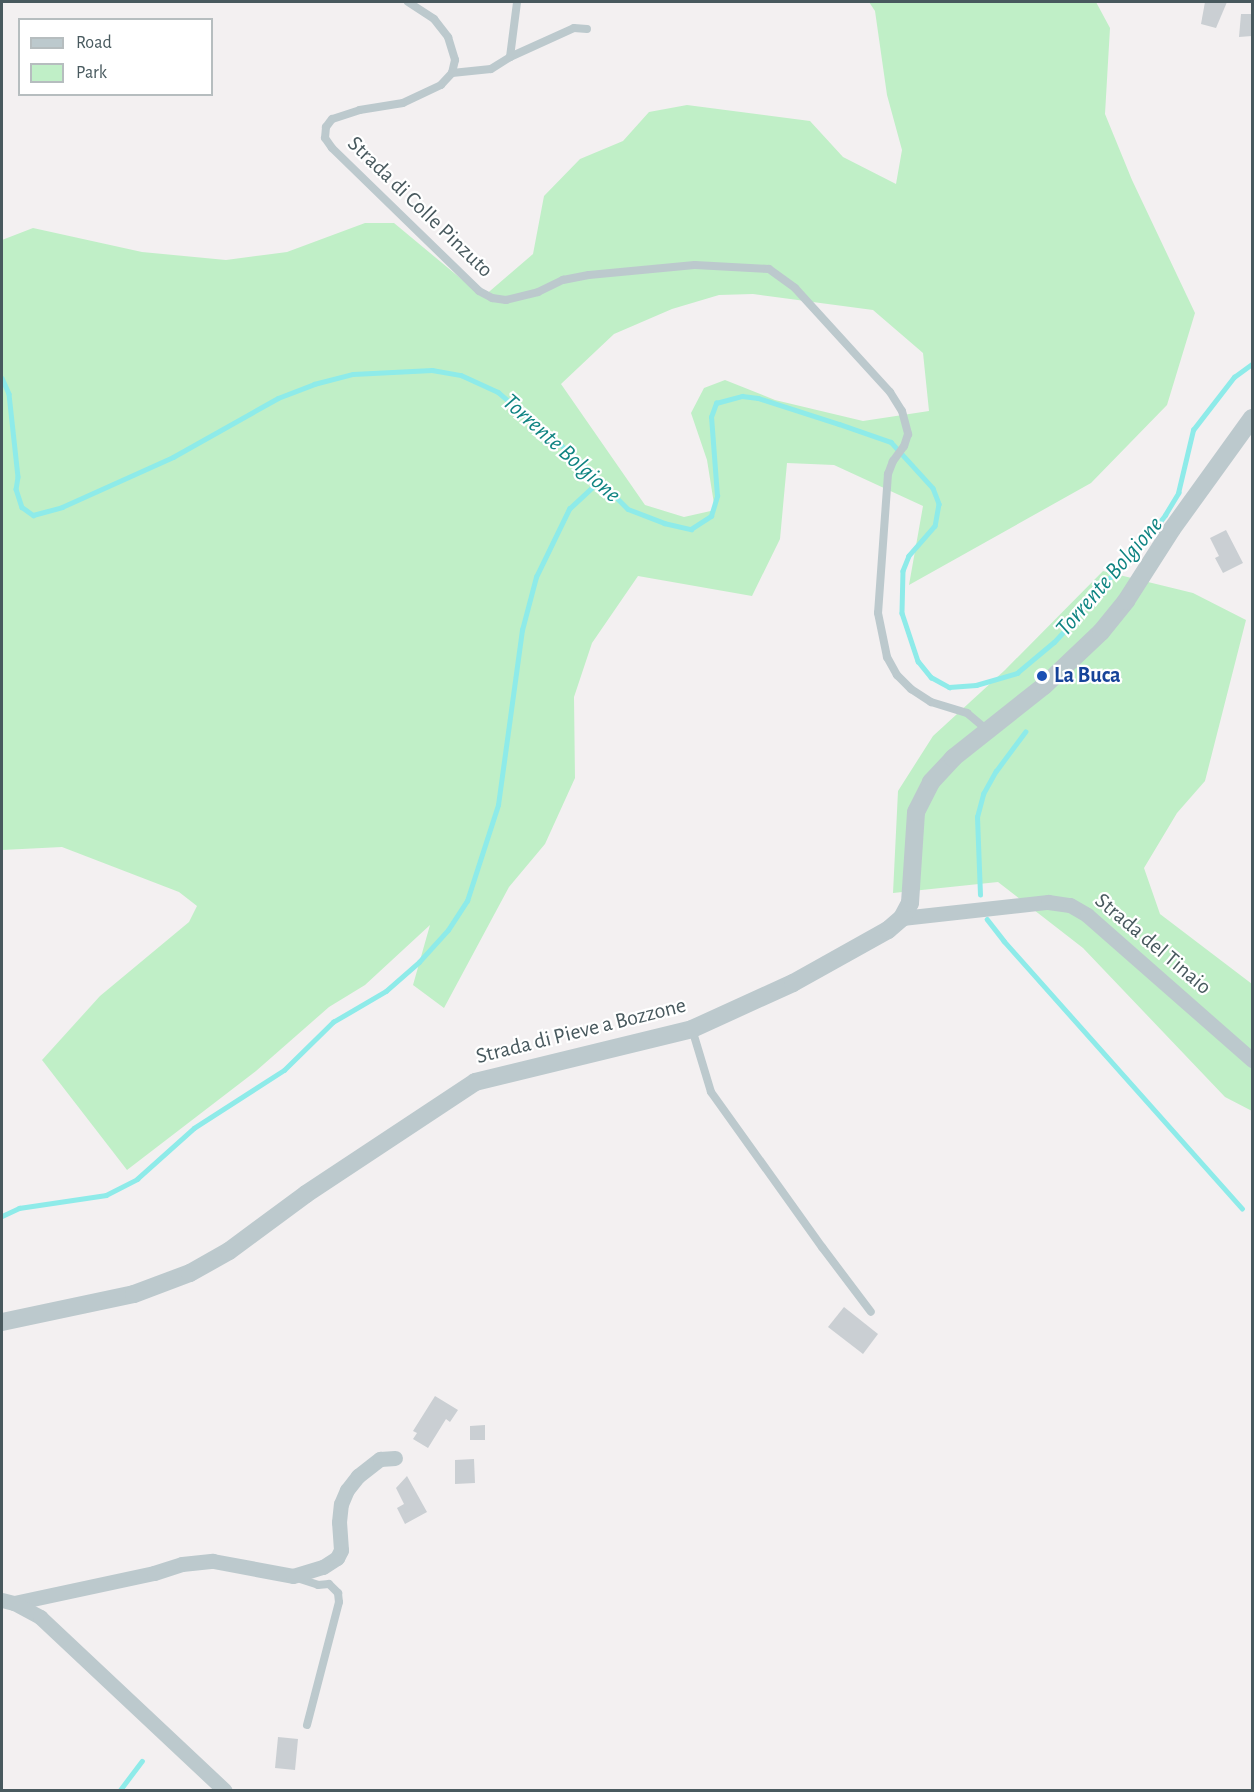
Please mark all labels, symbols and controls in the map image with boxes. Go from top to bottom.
legend [18,18,213,96]
text: Road [76,34,112,52]
text: Park [76,64,107,82]
street label: Strada di Colle Pinzuto [342,131,498,283]
water label: Torrente Bolgione [496,388,626,510]
water label: Torrente Bolgione [1050,511,1170,643]
place label: La Buca [1054,663,1120,689]
marker: La Buca [1035,669,1049,683]
street label: Strada del Tinaio [1089,888,1217,1000]
street label: Strada di Pieve a Bozzone [473,992,689,1070]

